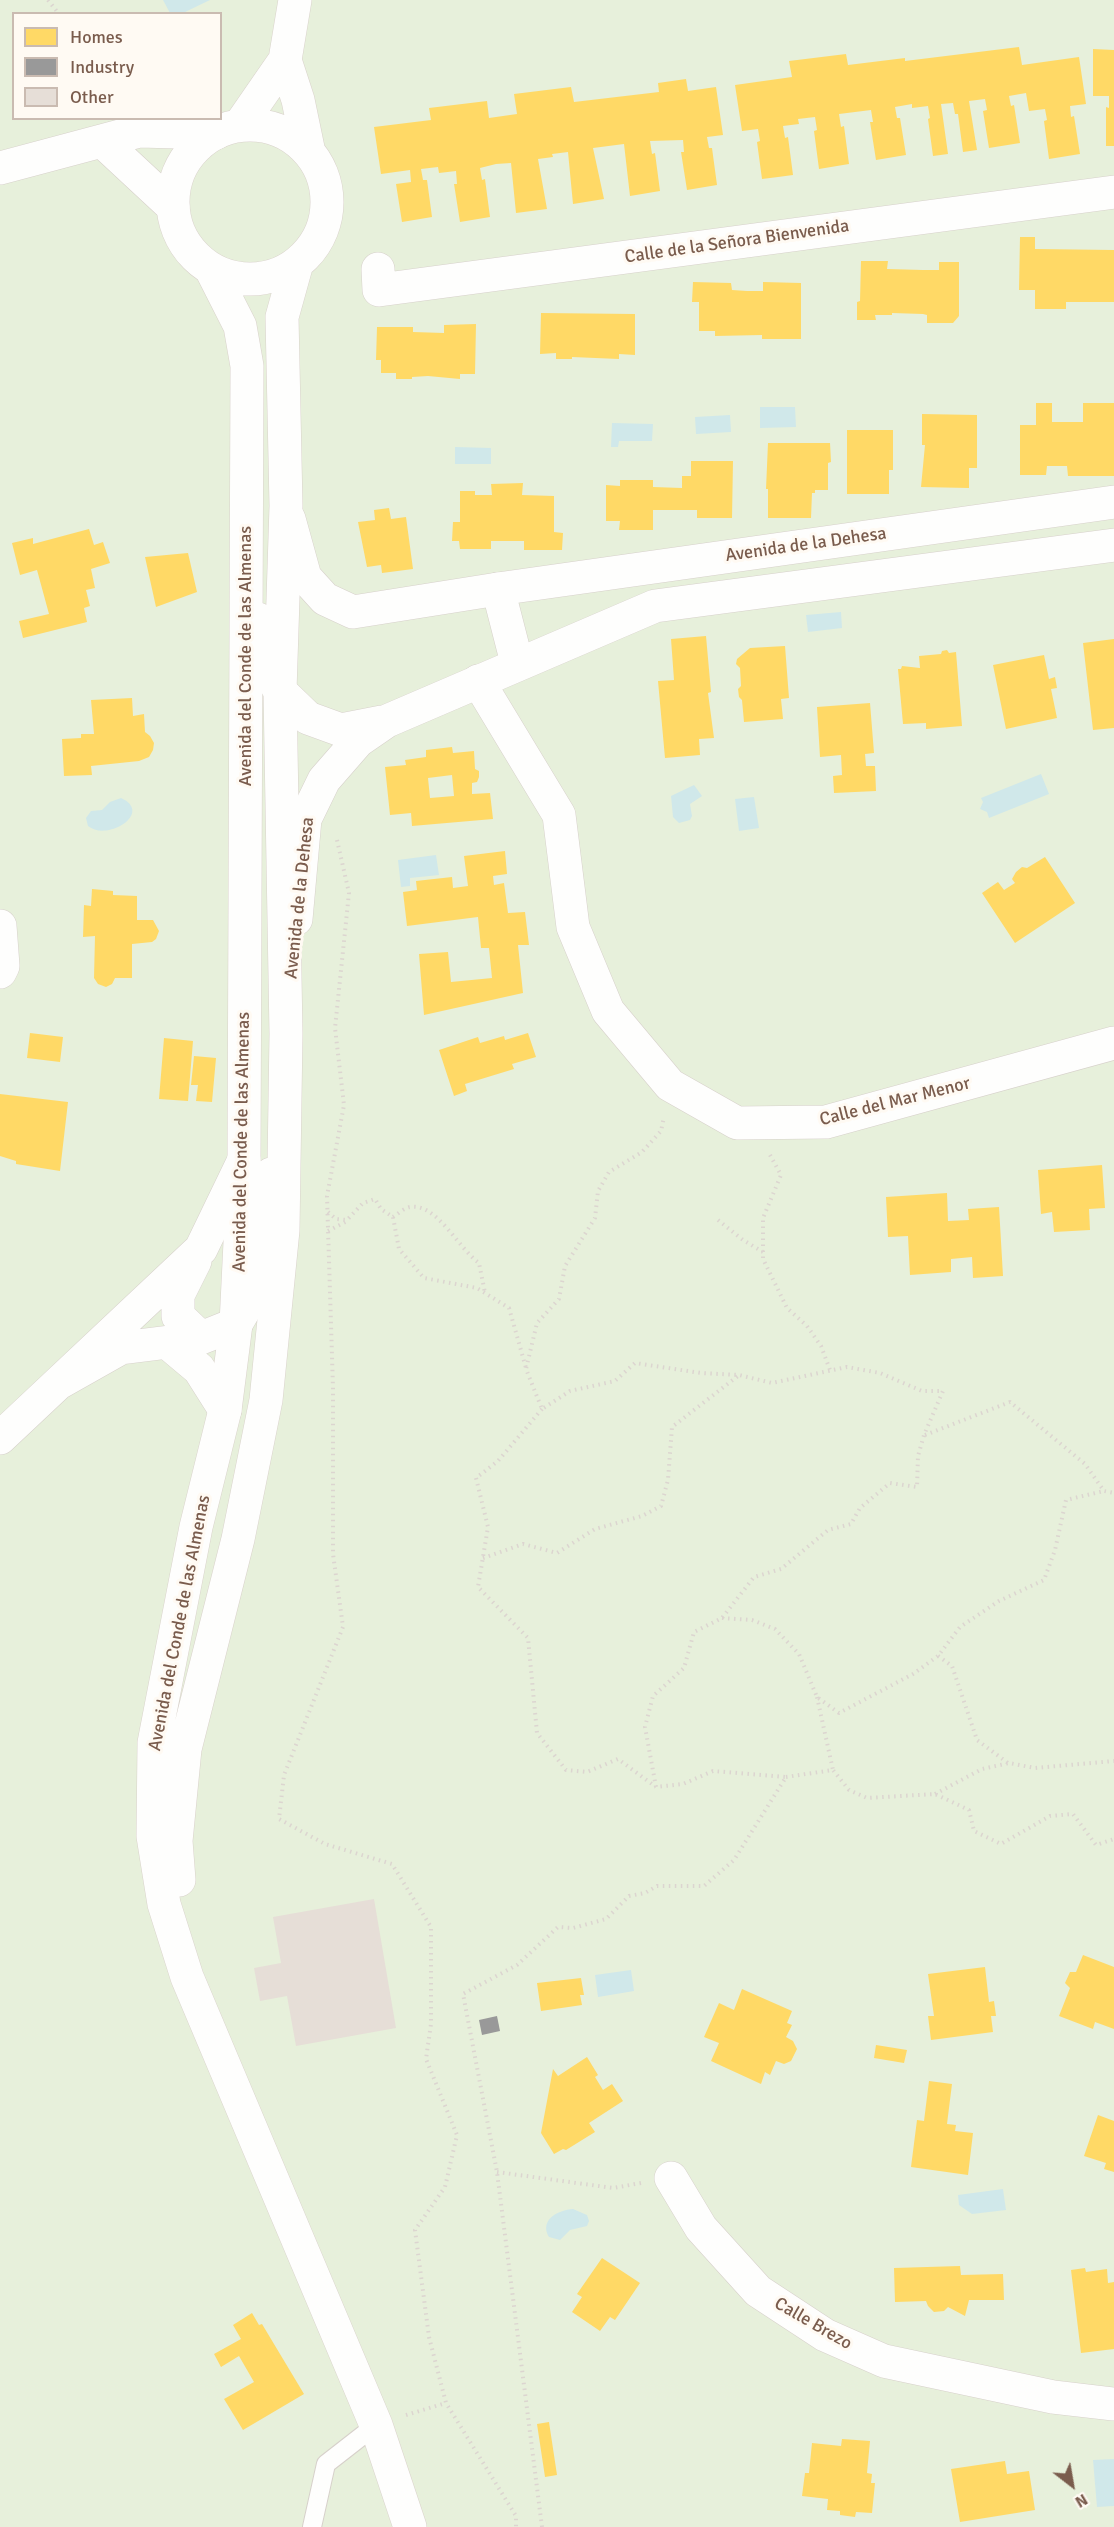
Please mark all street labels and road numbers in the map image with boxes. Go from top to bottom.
street label: Calle de la Señora Bienvenida [623,216,851,268]
street label: Avenida de la Dehesa [724,523,888,567]
street label: Avenida del Conde de las Almenas [235,526,257,786]
street label: Avenida de la Dehesa [281,816,319,980]
street label: Avenida del Conde de las Almenas [229,1012,255,1272]
street label: Calle del Mar Menor [817,1073,973,1131]
street label: Avenida del Conde de las Almenas [145,1493,215,1753]
street label: Calle Brezo [770,2293,856,2355]

